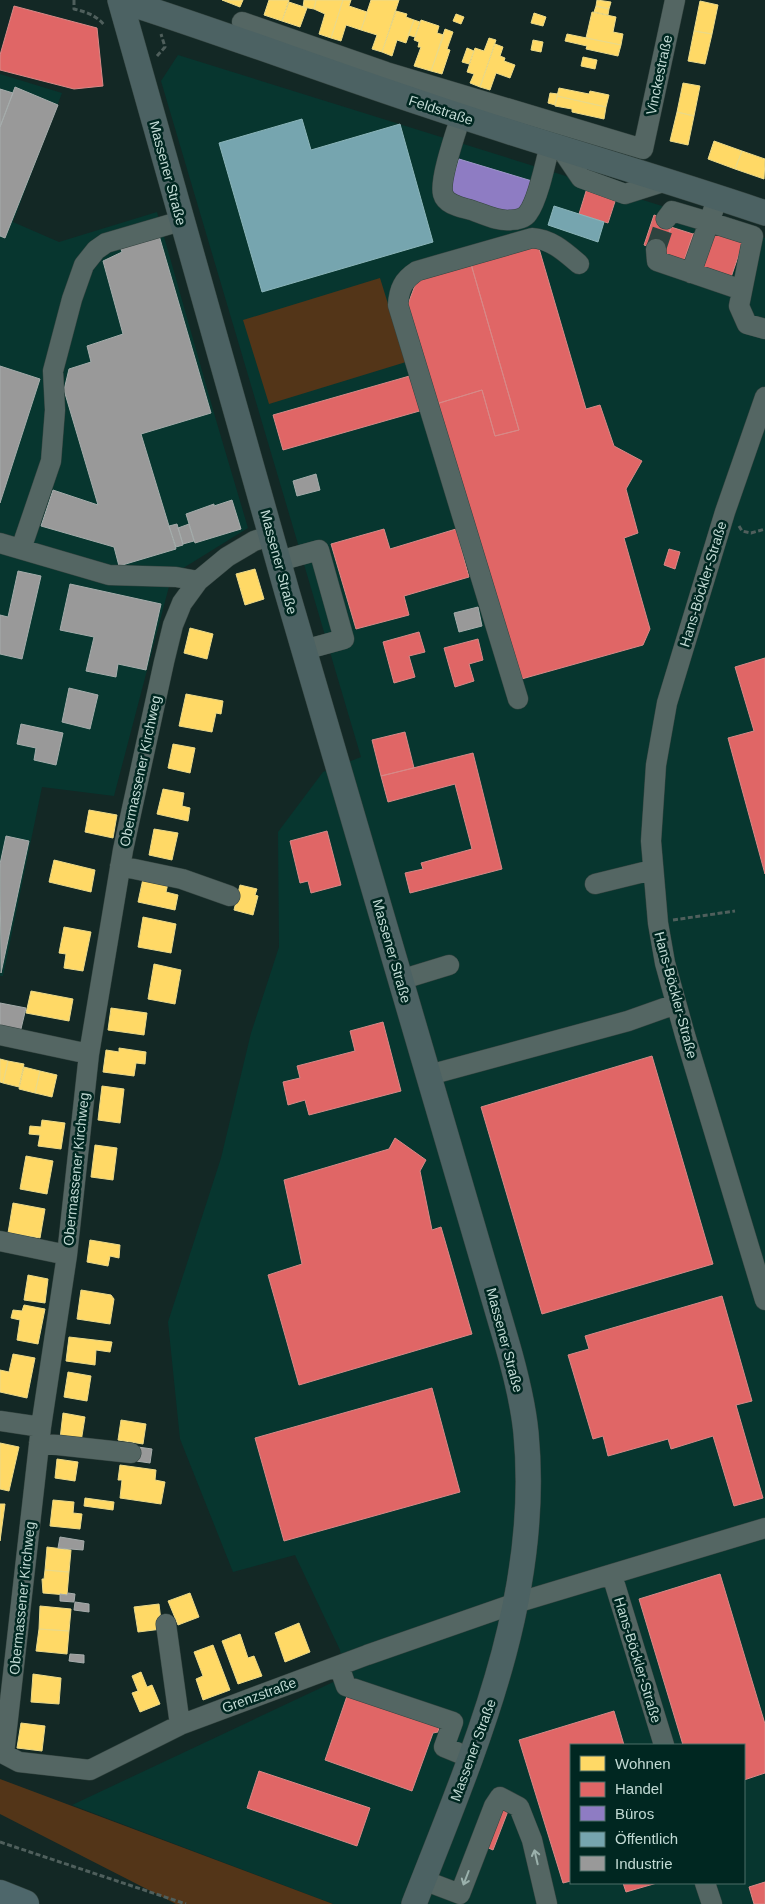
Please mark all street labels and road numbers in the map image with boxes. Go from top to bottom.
street label: Vinckestraße [643,33,675,116]
street label: Feldstraße [407,92,475,128]
street label: Massener Straße [146,119,190,227]
street label: Massener Straße [257,508,301,616]
street label: Hans-Böckler-Straße [676,519,730,649]
street label: Obermassener Kirchweg [116,694,164,848]
street label: Massener Straße [370,897,415,1005]
street label: Hans-Böckler-Straße [651,930,701,1060]
street label: Obermassener Kirchweg [60,1092,92,1246]
street label: Massener Straße [483,1286,527,1394]
street label: Obermassener Kirchweg [6,1521,38,1675]
street label: Hans-Böckler-Straße [611,1595,665,1725]
street label: Grenzstraße [220,1674,298,1716]
street label: Massener Straße [447,1697,499,1803]

